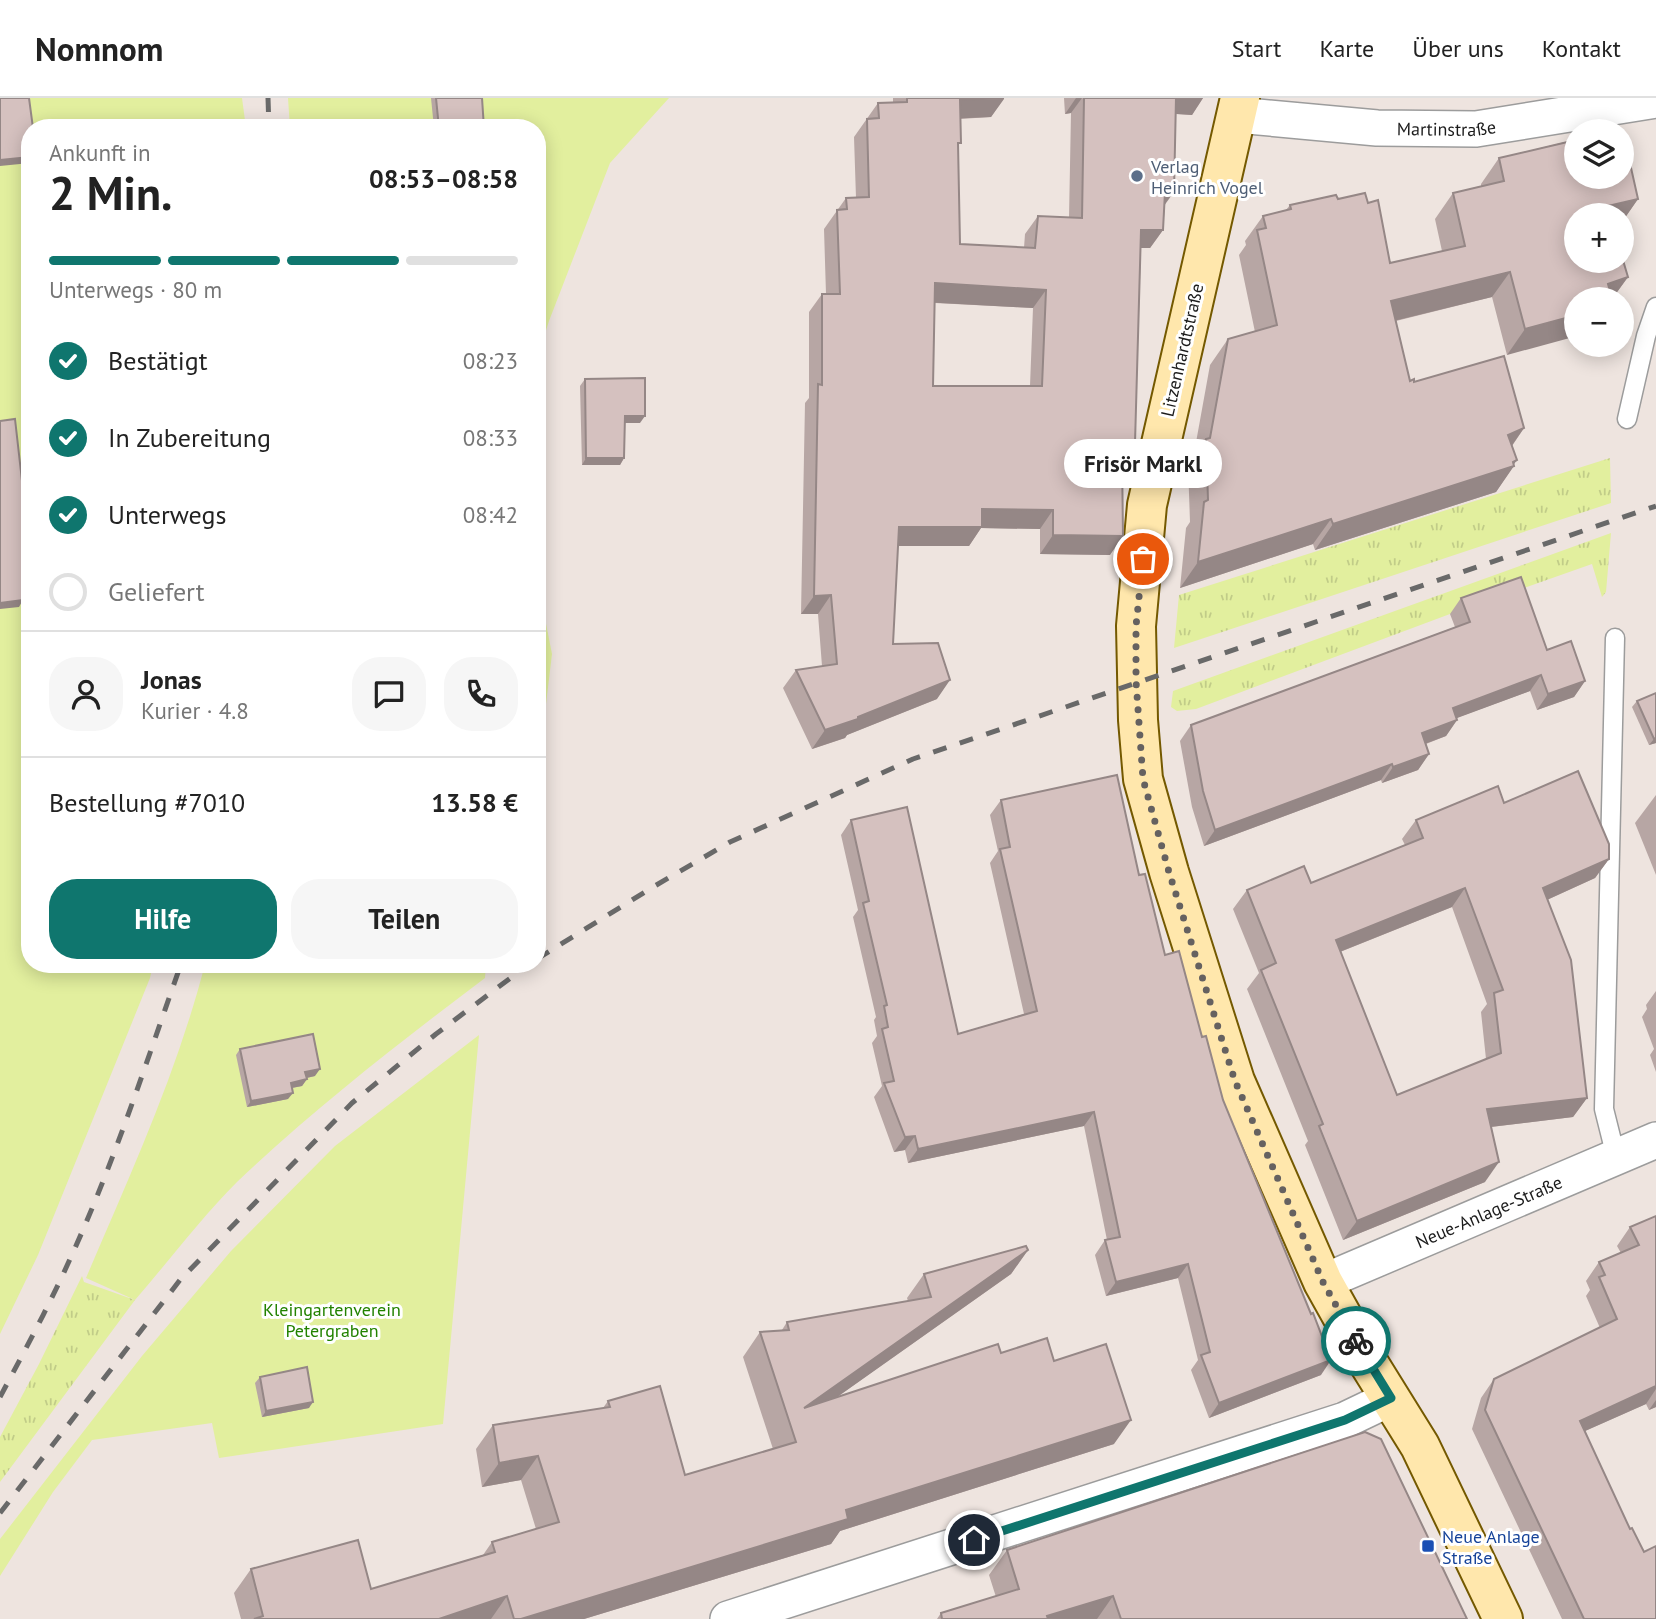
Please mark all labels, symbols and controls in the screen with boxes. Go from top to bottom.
text: Nomnom [35,27,163,70]
text: Start [1232,33,1281,64]
text: Karte [1319,33,1374,64]
text: Über uns [1412,33,1504,64]
text: Kontakt [1542,33,1621,64]
street label: Martinstraße [1397,114,1498,141]
map controls [1564,119,1634,357]
button: layers [1564,119,1634,189]
text: Ankunft in [49,138,151,167]
place label: Verlag Heinrich Vogel [1150,155,1264,199]
text: 08:53–08:58 [369,162,518,195]
text: 2 Min. [49,163,172,223]
marker: Verlag Heinrich Vogel [1129,168,1145,184]
button: + [1564,203,1634,273]
text: Unterwegs · 80 m [49,275,222,304]
street label: Litzenhardtstraße [1155,281,1209,419]
button: − [1564,287,1634,357]
icon: check [49,342,87,380]
text: Bestätigt [108,344,208,377]
text: 08:23 [463,346,518,375]
icon: check [49,419,87,457]
text: In Zubereitung [108,421,271,454]
text: 08:33 [463,423,518,452]
callout: Frisör Markl [1064,440,1222,489]
text: Frisör Markl [1084,449,1202,478]
icon: check [49,496,87,534]
text: Unterwegs [108,498,226,531]
text: 08:42 [463,500,518,529]
pin [1113,529,1173,589]
icon: bag [1124,540,1162,578]
text: Geliefert [108,575,205,608]
button: person [49,657,123,731]
button: chat [352,657,426,731]
button: phone [444,657,518,731]
text: Jonas [141,663,202,696]
text: Kurier · 4.8 [141,696,249,725]
text: Bestellung #7010 [49,786,245,819]
text: 13.58 € [431,786,518,819]
button: Hilfe [49,879,277,959]
button: Teilen [291,879,518,959]
street label: Neue-Anlage-Straße [1412,1170,1565,1253]
park label: Kleingartenverein Petergraben [263,1298,401,1342]
courier [1321,1306,1391,1376]
icon: bike [1337,1322,1375,1360]
pin [944,1510,1004,1570]
icon: home [955,1521,993,1559]
place label: Neue Anlage Straße [1442,1525,1540,1569]
marker: Neue Anlage Straße [1420,1538,1436,1554]

